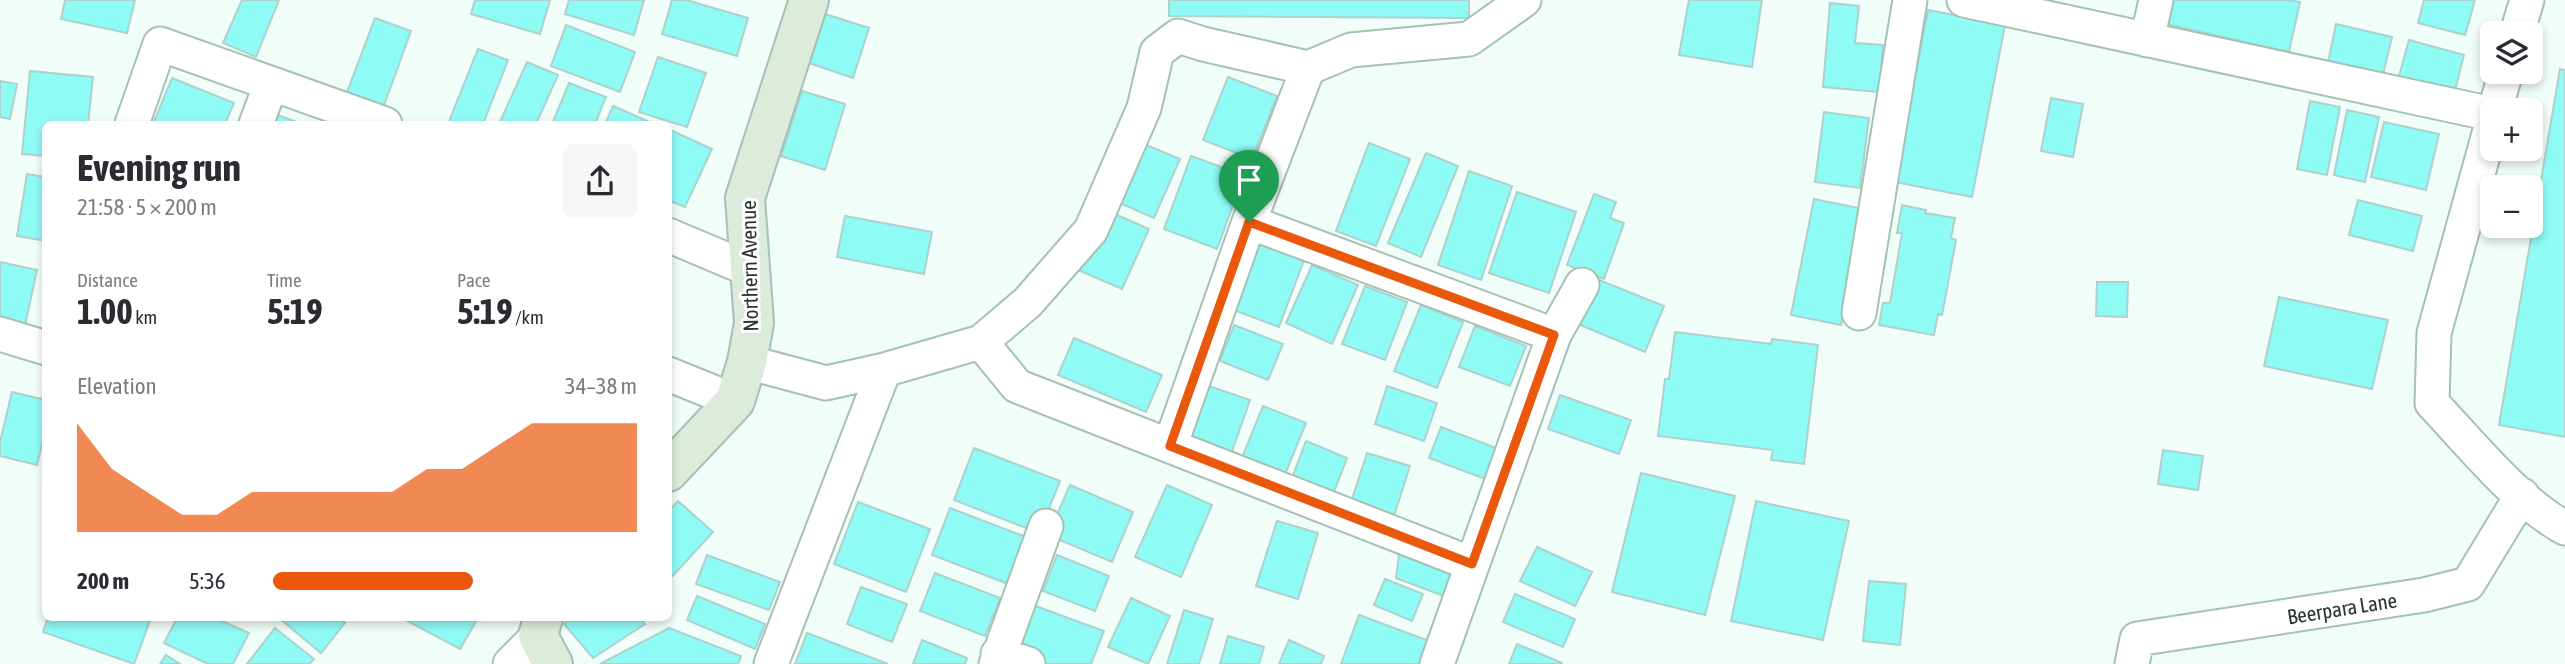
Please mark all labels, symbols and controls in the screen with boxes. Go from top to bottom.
map controls [2480,21,2543,238]
button: layers [2480,21,2543,84]
button: + [2480,98,2543,161]
button: share [563,144,637,218]
text: Evening run [77,146,241,189]
pin [1219,150,1279,222]
icon: arrive [1230,161,1268,199]
button: − [2480,175,2543,238]
text: 21:58 · 5 × 200 m [77,194,217,220]
street label: Northern Avenue [736,200,762,332]
text: Distance [77,269,138,291]
text: Time [267,269,302,291]
text: Pace [457,269,490,291]
text: 1.00 [77,291,133,331]
text: 5:19 [267,291,323,331]
text: 5:19 [457,291,513,331]
text: km [133,306,157,328]
text: /km [513,306,544,328]
text: Elevation [77,373,157,399]
text: 34–38 m [565,373,637,399]
text: 200 m [77,568,129,594]
text: 5:36 [189,568,226,594]
street label: Beerpara Lane [2285,587,2399,629]

